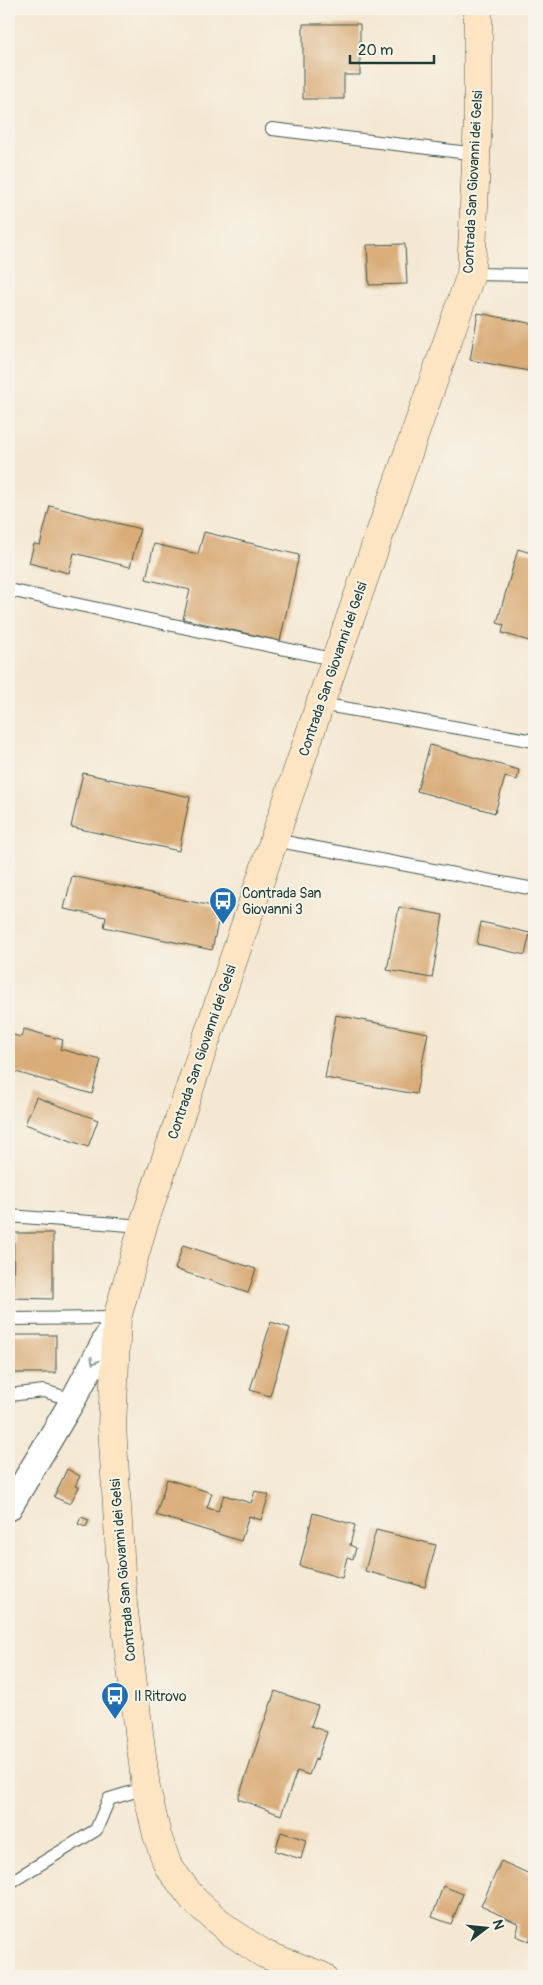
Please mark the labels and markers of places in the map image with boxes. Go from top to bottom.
place label: Contrada San Giovanni 3 [242,885,322,918]
bus stop icon: Contrada San Giovanni 3 [208,886,238,925]
bus stop icon: Il Ritrovo [100,1681,130,1720]
place label: Il Ritrovo [134,1688,187,1705]

